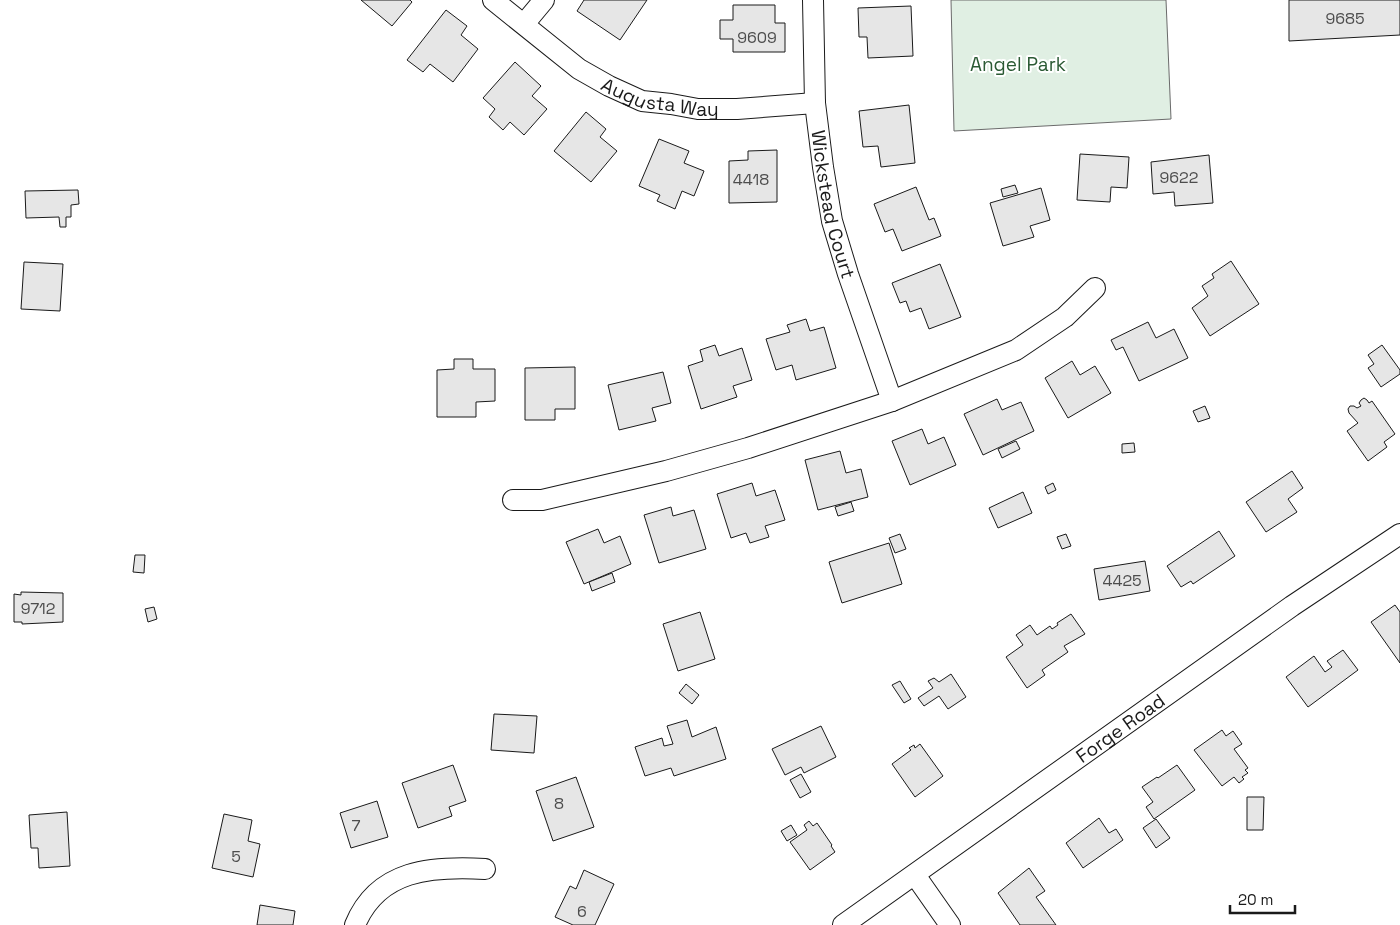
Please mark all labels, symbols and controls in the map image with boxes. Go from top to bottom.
house number: 9685 [1325,8,1365,29]
house number: 9609 [737,27,777,48]
park label: Angel Park [970,52,1066,77]
street label: Augusta Way [597,72,719,122]
street label: Wickstead Court [806,129,861,282]
house number: 9622 [1160,167,1198,188]
house number: 4418 [733,169,769,190]
house number: 4425 [1102,570,1142,591]
house number: 9712 [21,598,55,619]
street label: Forge Road [1071,688,1170,768]
house number: 8 [554,793,564,814]
house number: 7 [351,815,361,836]
house number: 5 [231,846,241,867]
scale bar [1230,882,1295,914]
text: 20 m [1238,890,1273,909]
house number: 6 [577,901,587,922]

